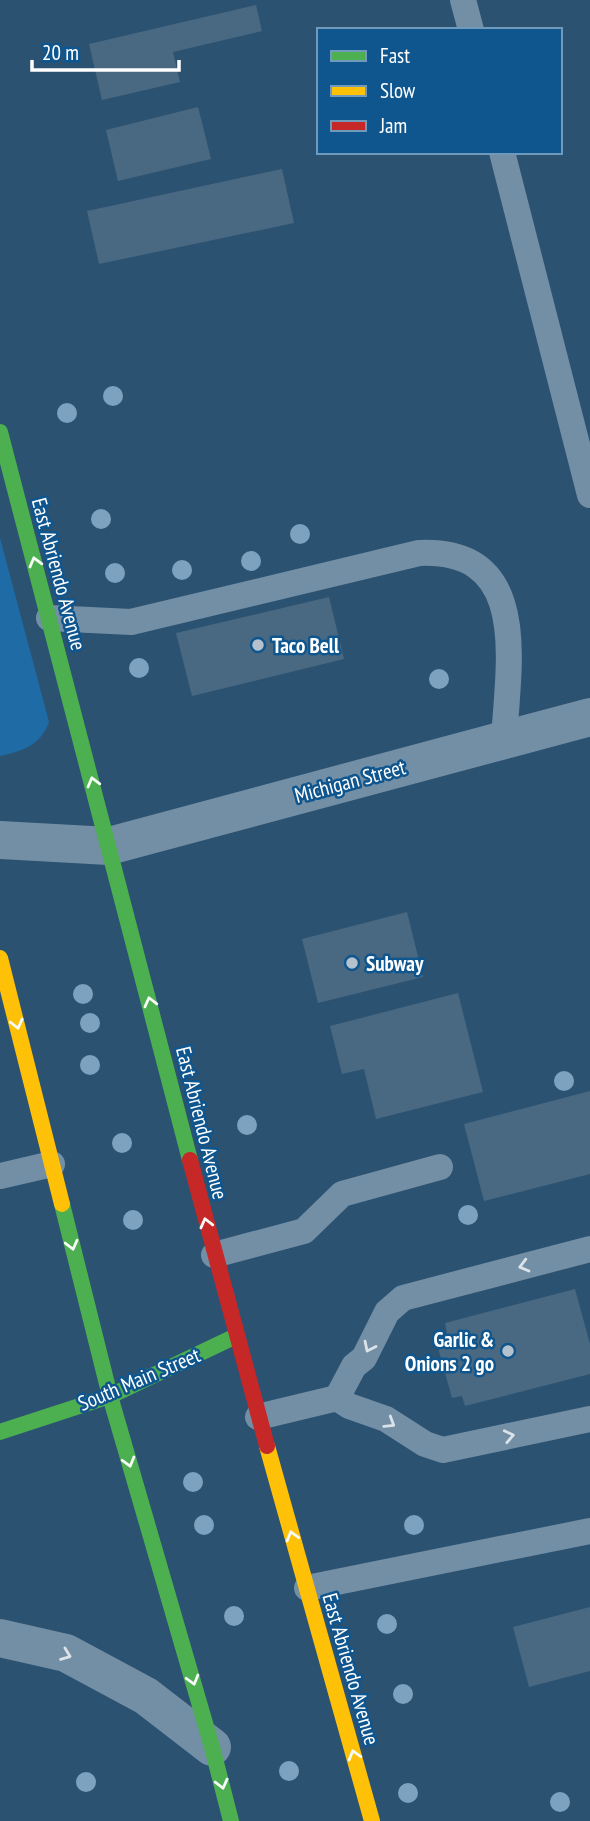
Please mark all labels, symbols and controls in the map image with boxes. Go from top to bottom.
scale bar [32,28,178,72]
legend [317,28,562,154]
text: 20 m [42,39,79,66]
text: Fast [380,42,410,69]
text: Slow [380,77,416,104]
text: Jam [379,112,407,139]
street label: East Abriendo Avenue [26,495,92,653]
one-way arrow [28,556,43,568]
place label: Taco Bell [272,632,340,659]
marker: Taco Bell [250,637,266,653]
street label: Michigan Street [292,753,409,809]
one-way arrow [87,776,101,788]
place label: Subway [366,950,424,977]
marker: Subway [344,955,360,971]
one-way arrow [144,997,158,1009]
one-way arrow [9,1018,23,1030]
street label: East Abriendo Avenue [170,1044,234,1202]
one-way arrow [200,1217,214,1229]
one-way arrow [64,1239,78,1251]
one-way arrow [518,1258,530,1272]
place label: Garlic & Onions 2 go [405,1326,494,1377]
one-way arrow [363,1340,377,1352]
street label: South Main Street [74,1341,204,1417]
marker: Garlic & Onions 2 go [500,1343,516,1359]
one-way arrow [382,1415,395,1428]
one-way arrow [503,1429,515,1444]
one-way arrow [121,1456,136,1468]
one-way arrow [286,1531,300,1543]
street label: East Abriendo Avenue [316,1590,386,1748]
one-way arrow [59,1647,72,1661]
one-way arrow [184,1674,199,1686]
one-way arrow [347,1750,362,1762]
one-way arrow [214,1778,228,1790]

